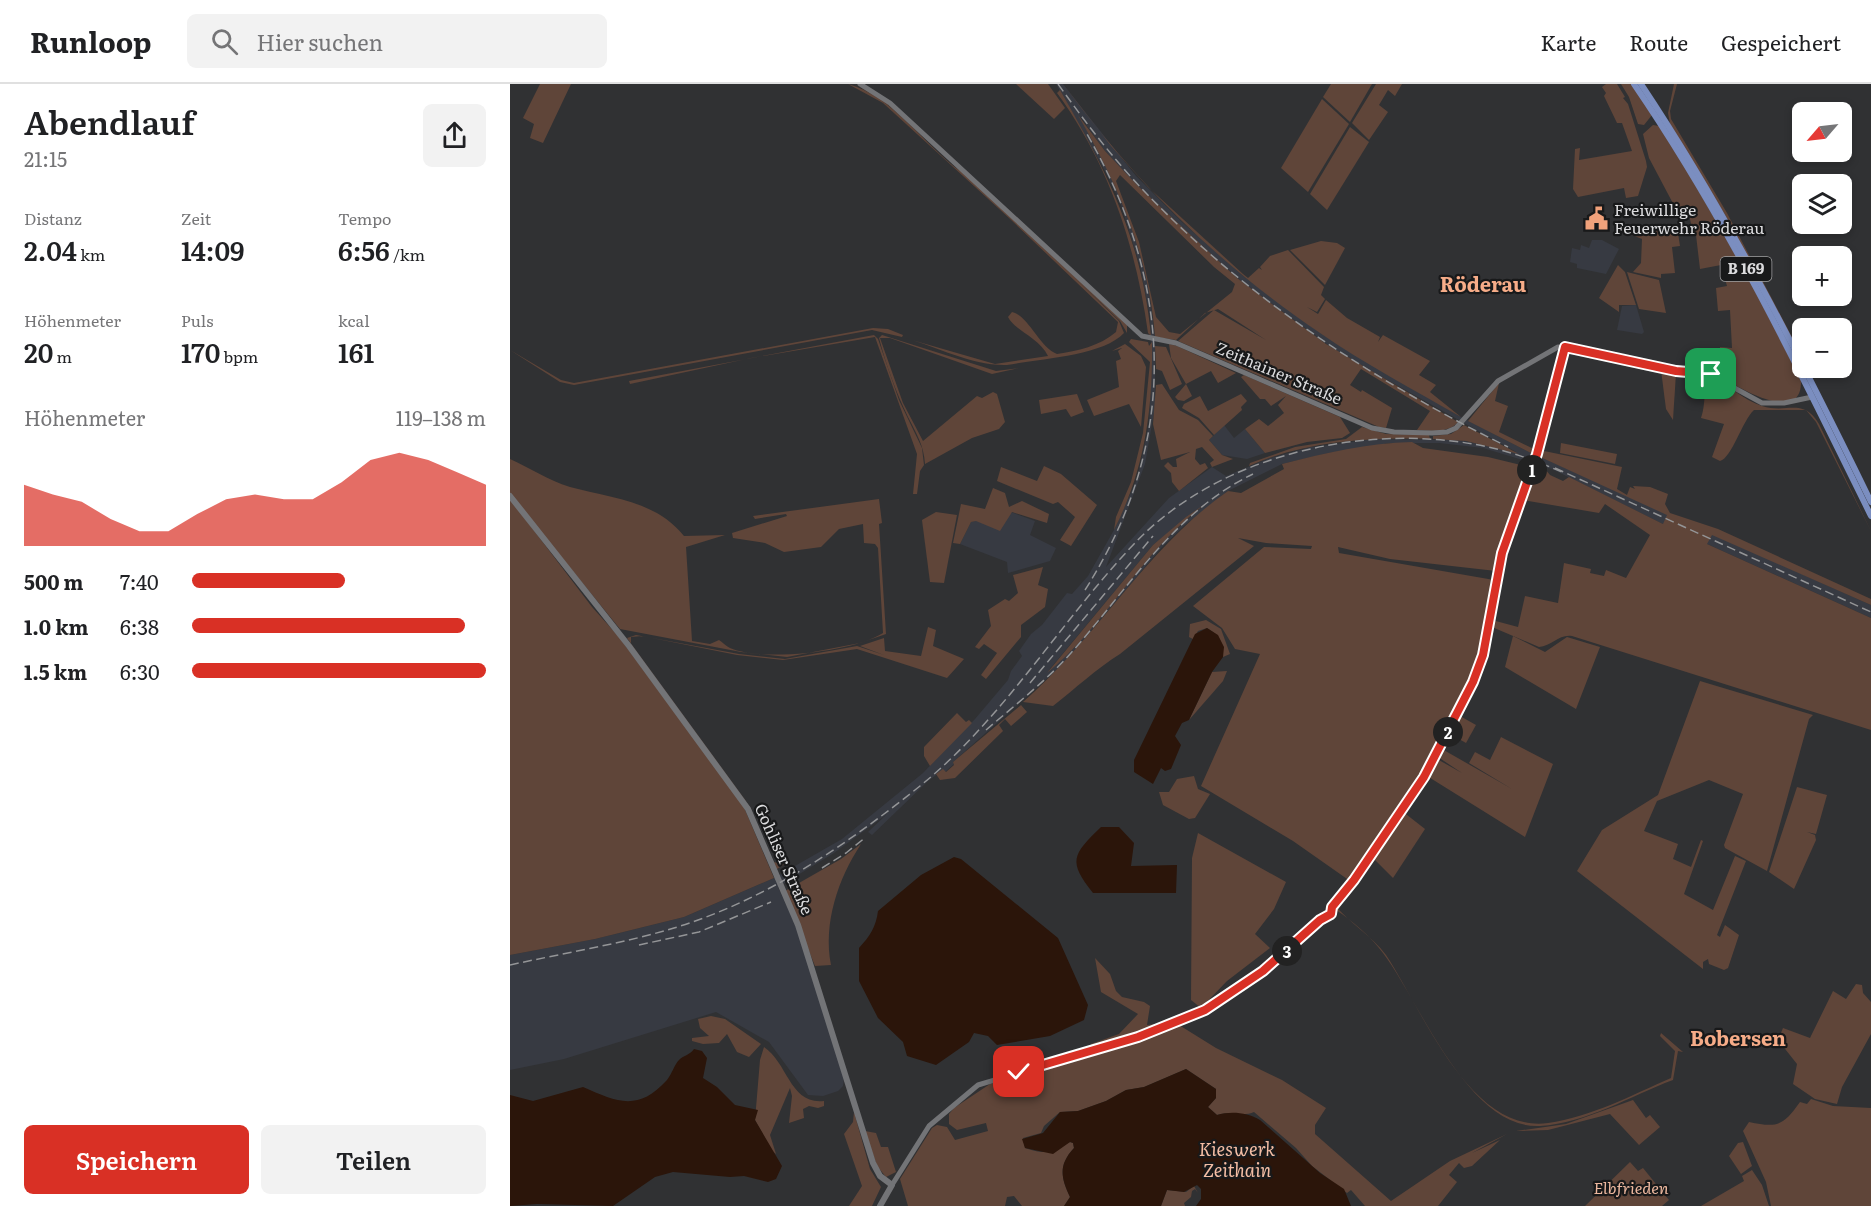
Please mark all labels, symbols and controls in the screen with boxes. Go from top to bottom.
search box [187,14,607,68]
text: Runloop [30,20,151,62]
icon: search [208,25,241,58]
text: Hier suchen [256,25,383,58]
text: Karte [1540,26,1596,57]
text: Route [1629,26,1688,57]
text: Gespeichert [1721,26,1841,57]
text: Abendlauf [24,96,195,145]
north arrow [1792,102,1852,162]
map controls [1792,102,1852,378]
button: share [423,104,486,167]
text: 21:15 [24,143,67,173]
button: layers [1792,174,1852,234]
place label: Freiwillige Feuerwehr Röderau [1614,197,1764,239]
text: Distanz [24,206,82,230]
text: Zeit [181,206,211,230]
text: Tempo [338,206,391,230]
public building icon: Freiwillige Feuerwehr Röderau [1583,206,1609,232]
text: 2.04 [24,230,77,269]
text: 14:09 [181,230,244,269]
text: 6:56 [338,230,390,269]
text: km [77,242,105,266]
text: /km [390,242,425,266]
button: + [1792,246,1852,306]
road number: B 169 [1720,257,1772,281]
district label: Röderau [1440,268,1526,298]
text: Höhenmeter [24,308,121,332]
text: Puls [181,308,213,332]
text: kcal [338,308,370,332]
button: − [1792,318,1852,378]
text: 20 [24,332,53,371]
text: 170 [181,332,220,371]
text: 161 [338,332,374,371]
street label: Zeithainer Straße [1213,335,1346,409]
text: m [53,344,72,368]
text: bpm [220,344,258,368]
pin [1685,348,1736,399]
icon: arrive [1694,357,1727,390]
text: Höhenmeter [24,402,145,432]
text: 119–138 m [396,402,486,432]
pin: 1 [1517,455,1547,485]
text: 1 [1529,458,1535,482]
text: 500 m [24,566,83,596]
text: 7:40 [120,566,159,596]
text: 1.0 km [24,611,89,641]
text: 6:38 [120,611,159,641]
text: 1.5 km [24,656,87,686]
text: 6:30 [120,656,160,686]
pin: 2 [1433,717,1463,747]
text: 2 [1444,720,1452,744]
street label: Gohliser Straße [750,799,820,918]
pin: 3 [1272,936,1302,966]
text: 3 [1283,939,1291,963]
district label: Bobersen [1690,1022,1786,1052]
pin [993,1046,1044,1097]
icon: check [1002,1055,1035,1088]
button: Speichern [24,1125,249,1194]
button: Teilen [261,1125,486,1194]
water label: Kieswerk Zeithain [1199,1135,1275,1183]
park label: Elbfrieden [1593,1175,1669,1199]

